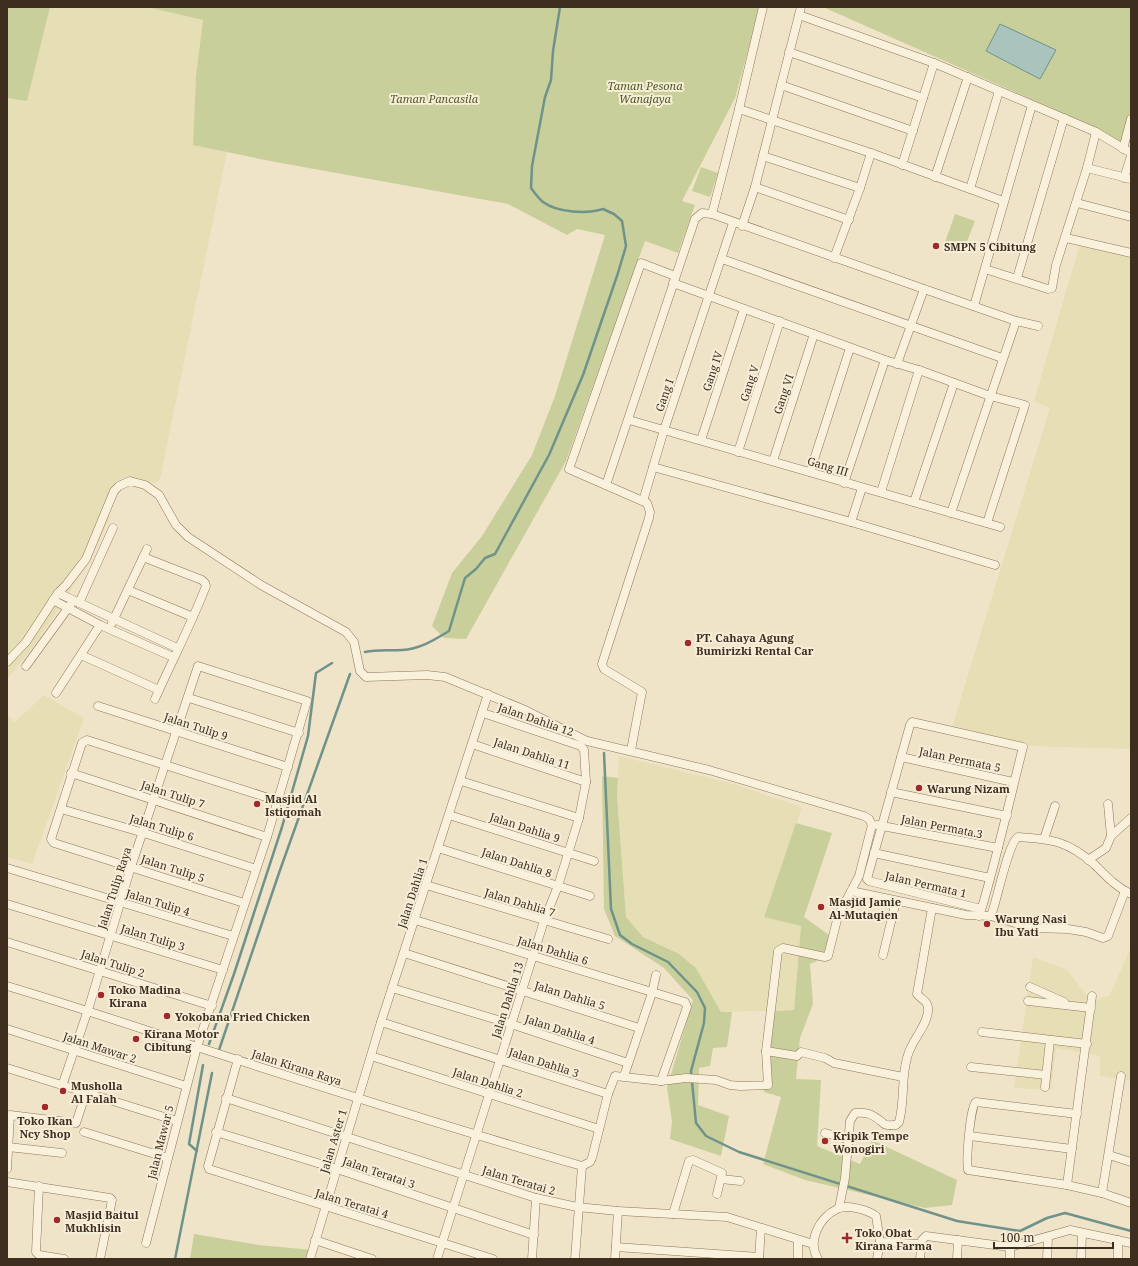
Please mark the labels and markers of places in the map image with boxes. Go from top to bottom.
place label: SMPN 5 Cibitung [944,239,1037,254]
marker: SMPN 5 Cibitung [931,241,941,251]
place label: PT. Cahaya Agung Bumirizki Rental Car [696,630,814,658]
marker: PT. Cahaya Agung Bumirizki Rental Car [683,638,693,648]
place label: Warung Nizam [927,781,1010,796]
marker: Warung Nizam [914,783,924,793]
place label: Masjid Al Istiqomah [265,791,322,819]
marker: Masjid Al Istiqomah [252,799,262,809]
place label: Masjid Jamie Al-Mutaqien [829,894,901,922]
marker: Masjid Jamie Al-Mutaqien [816,902,826,912]
place label: Warung Nasi Ibu Yati [995,911,1067,939]
marker: Warung Nasi Ibu Yati [982,919,992,929]
place label: Toko Madina Kirana [109,982,181,1010]
marker: Toko Madina Kirana [96,990,106,1000]
place label: Yokobana Fried Chicken [175,1009,311,1024]
marker: Yokobana Fried Chicken [162,1011,172,1021]
place label: Kirana Motor Cibitung [144,1026,219,1054]
marker: Kirana Motor Cibitung [131,1034,141,1044]
place label: Musholla Al Falah [71,1078,123,1106]
marker: Musholla Al Falah [58,1086,68,1096]
marker: Toko Ikan Ncy Shop [40,1102,50,1112]
place label: Toko Ikan Ncy Shop [17,1113,73,1141]
place label: Kripik Tempe Wonogiri [833,1128,909,1156]
marker: Kripik Tempe Wonogiri [820,1136,830,1146]
place label: Masjid Baitul Mukhlisin [65,1207,139,1235]
marker: Masjid Baitul Mukhlisin [52,1215,62,1225]
place label: Toko Obat Kirana Farma [855,1225,932,1253]
marker: Toko Obat Kirana Farma [842,1233,852,1243]

